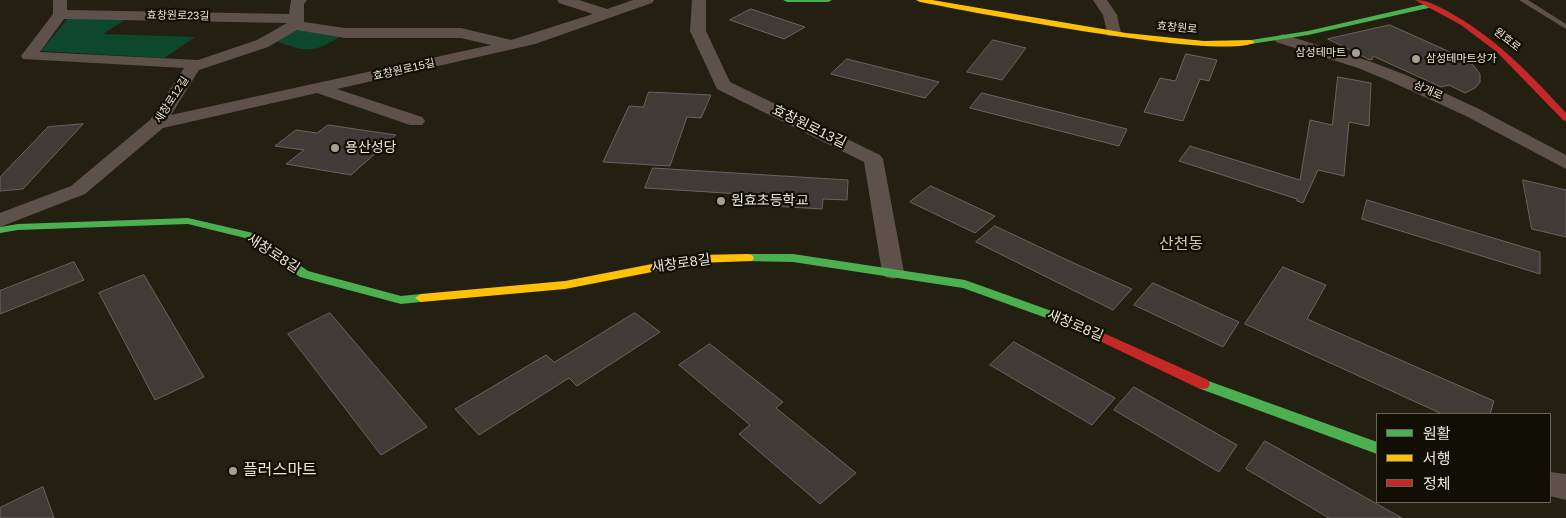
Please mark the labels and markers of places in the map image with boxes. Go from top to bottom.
place label: 삼성테마트 [1295,46,1346,60]
marker: 삼성테마트 [1350,47,1362,59]
place label: 삼성테마트상가 [1426,52,1497,66]
marker: 삼성테마트상가 [1410,53,1422,65]
place label: 용산성당 [345,140,397,156]
marker: 용산성당 [329,142,341,154]
place label: 원효초등학교 [731,193,808,209]
marker: 원효초등학교 [715,195,727,207]
place label: 플러스마트 [243,461,317,481]
marker: 플러스마트 [227,465,239,477]

